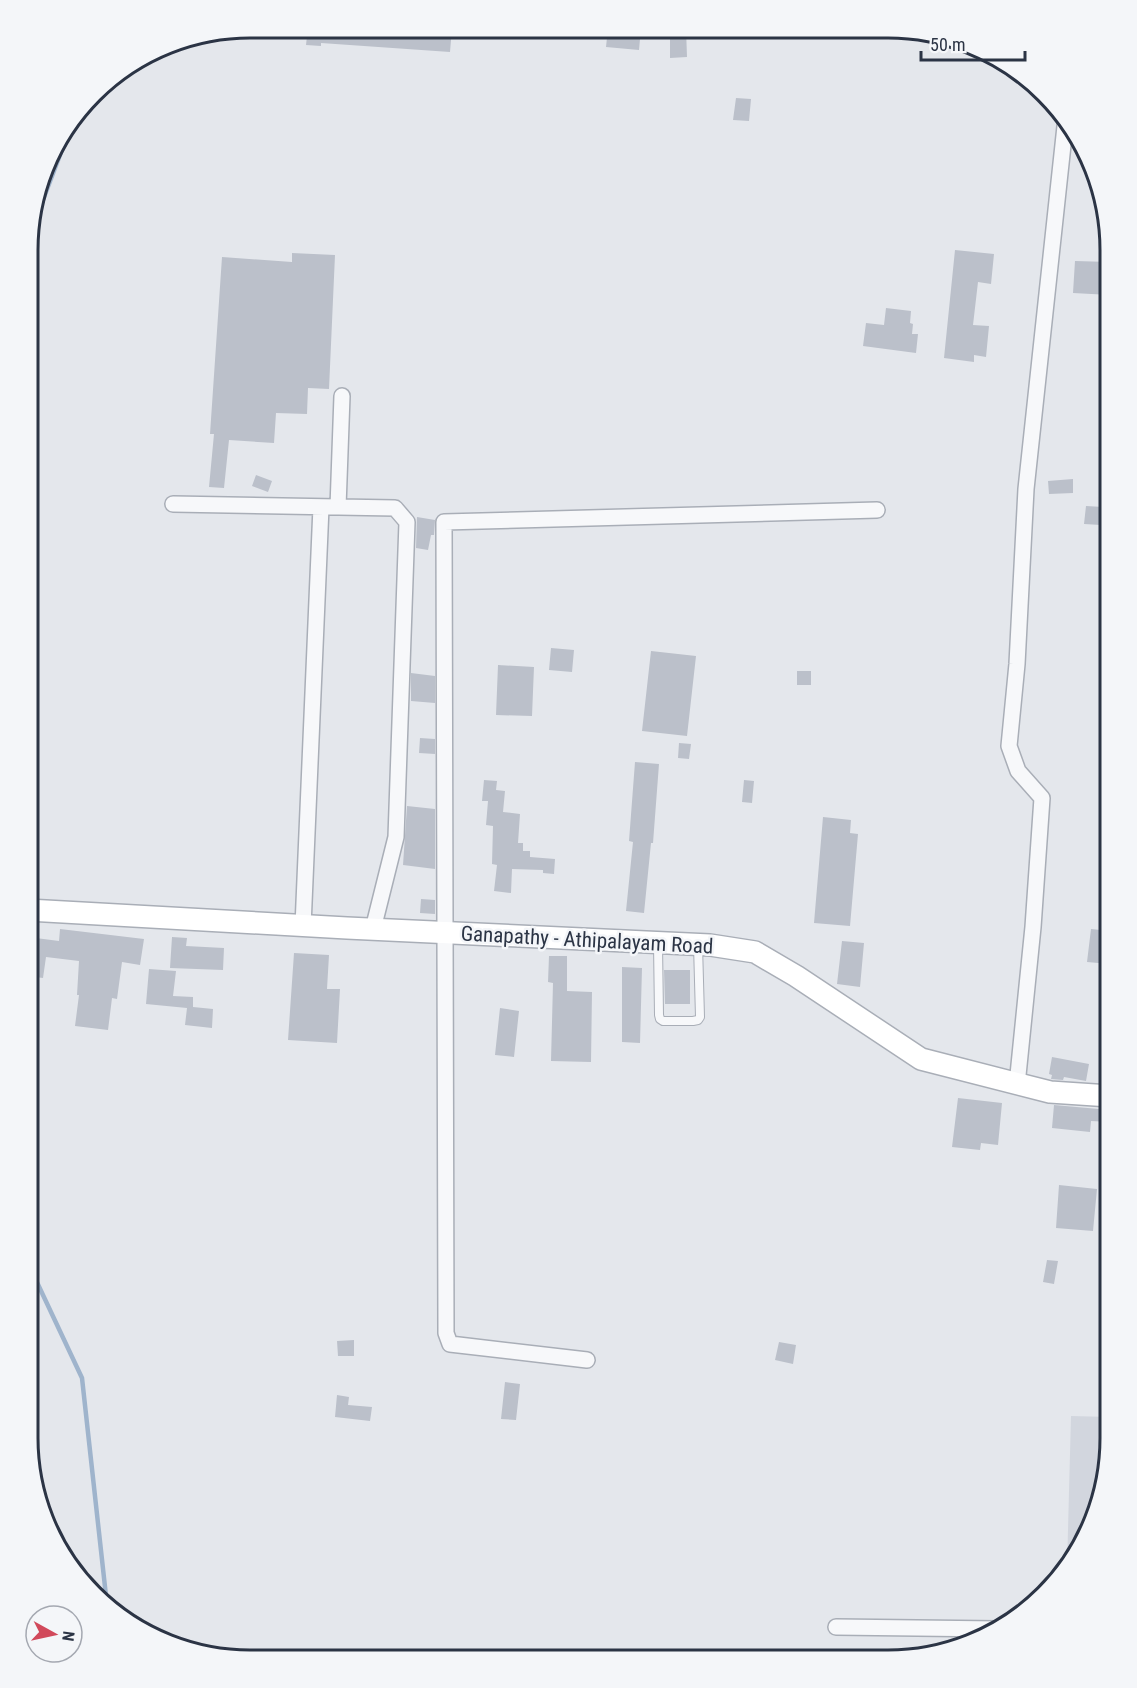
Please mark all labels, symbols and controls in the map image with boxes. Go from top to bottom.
scale bar [921,24,1024,62]
text: 50 m [930,34,965,55]
street label: Ganapathy - Athipalayam Road [460,921,714,959]
north arrow [24,1604,84,1664]
text: N [58,1630,78,1642]

